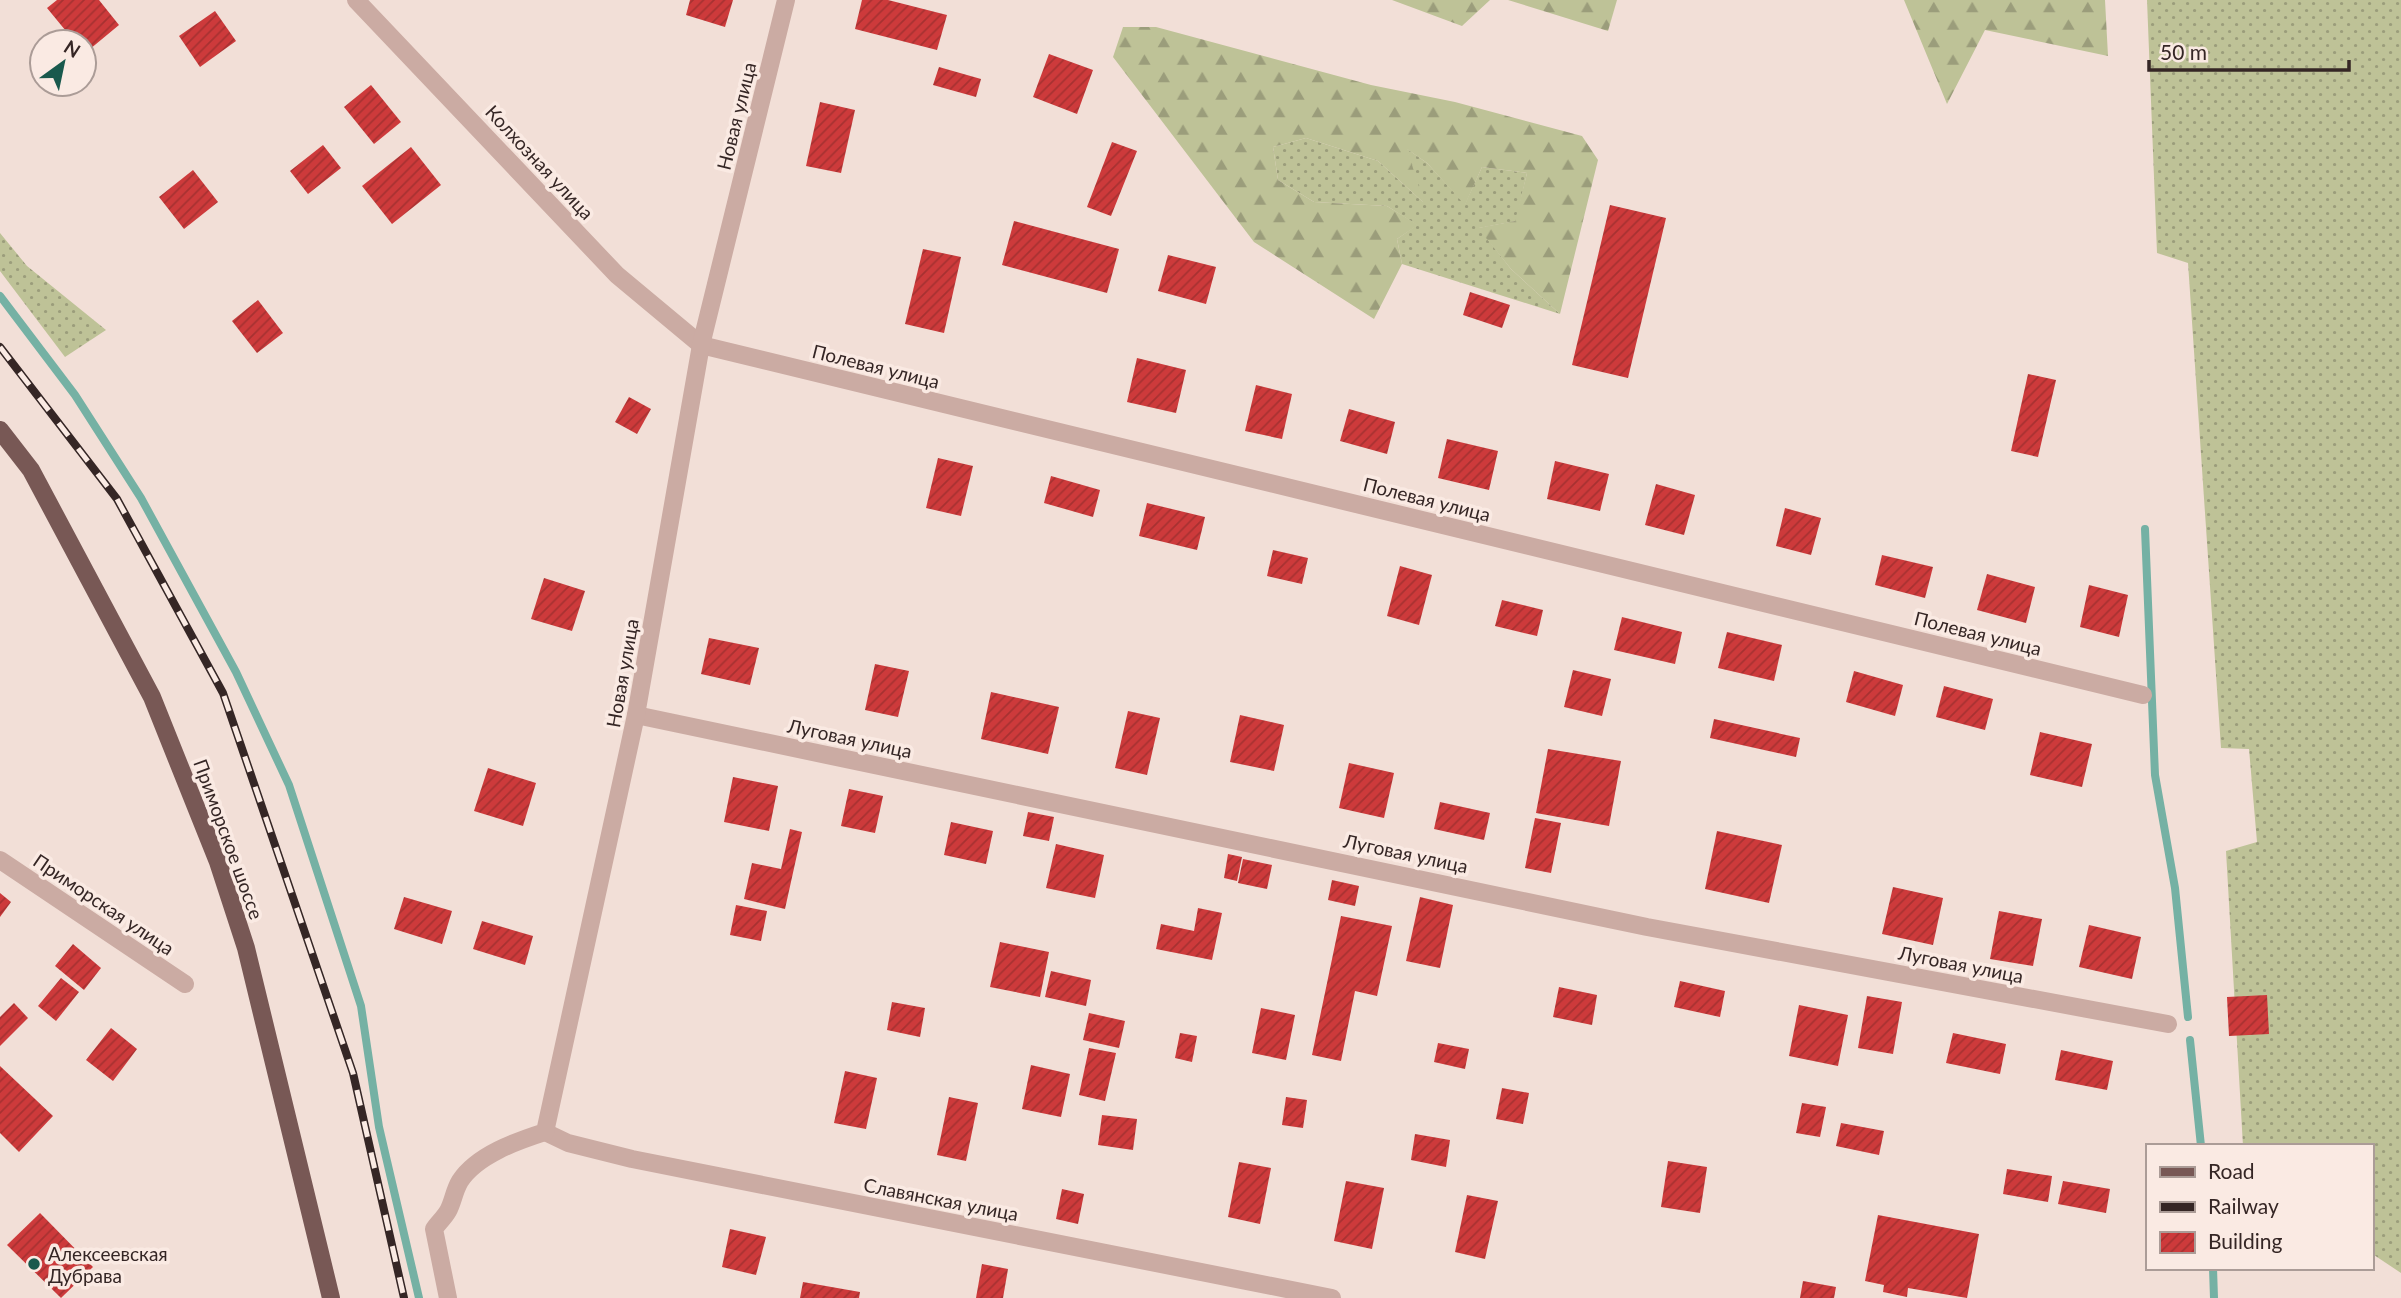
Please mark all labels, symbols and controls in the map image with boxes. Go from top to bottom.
north arrow [28,28,98,98]
scale bar [2149,28,2348,72]
text: N [60,35,85,62]
text: 50 m [2160,39,2207,64]
street label: Новая улица [712,60,760,172]
street label: Колхозная улица [481,100,599,224]
street label: Полевая улица [810,339,942,393]
street label: Полевая улица [1361,472,1493,526]
street label: Полевая улица [1912,606,2044,660]
street label: Новая улица [601,617,643,729]
street label: Луговая улица [785,713,914,762]
street label: Приморское шоссе [189,756,269,922]
street label: Луговая улица [1341,828,1470,877]
street label: Приморская улица [29,848,179,960]
street label: Луговая улица [1896,940,2025,987]
legend [2146,1144,2373,1270]
text: Road [2208,1158,2255,1183]
street label: Славянская улица [862,1173,1020,1225]
text: Railway [2208,1193,2279,1218]
text: Building [2208,1228,2283,1253]
place label: Алексеевская Дубрава [48,1242,168,1287]
marker: Алексеевская Дубрава [26,1256,42,1272]

